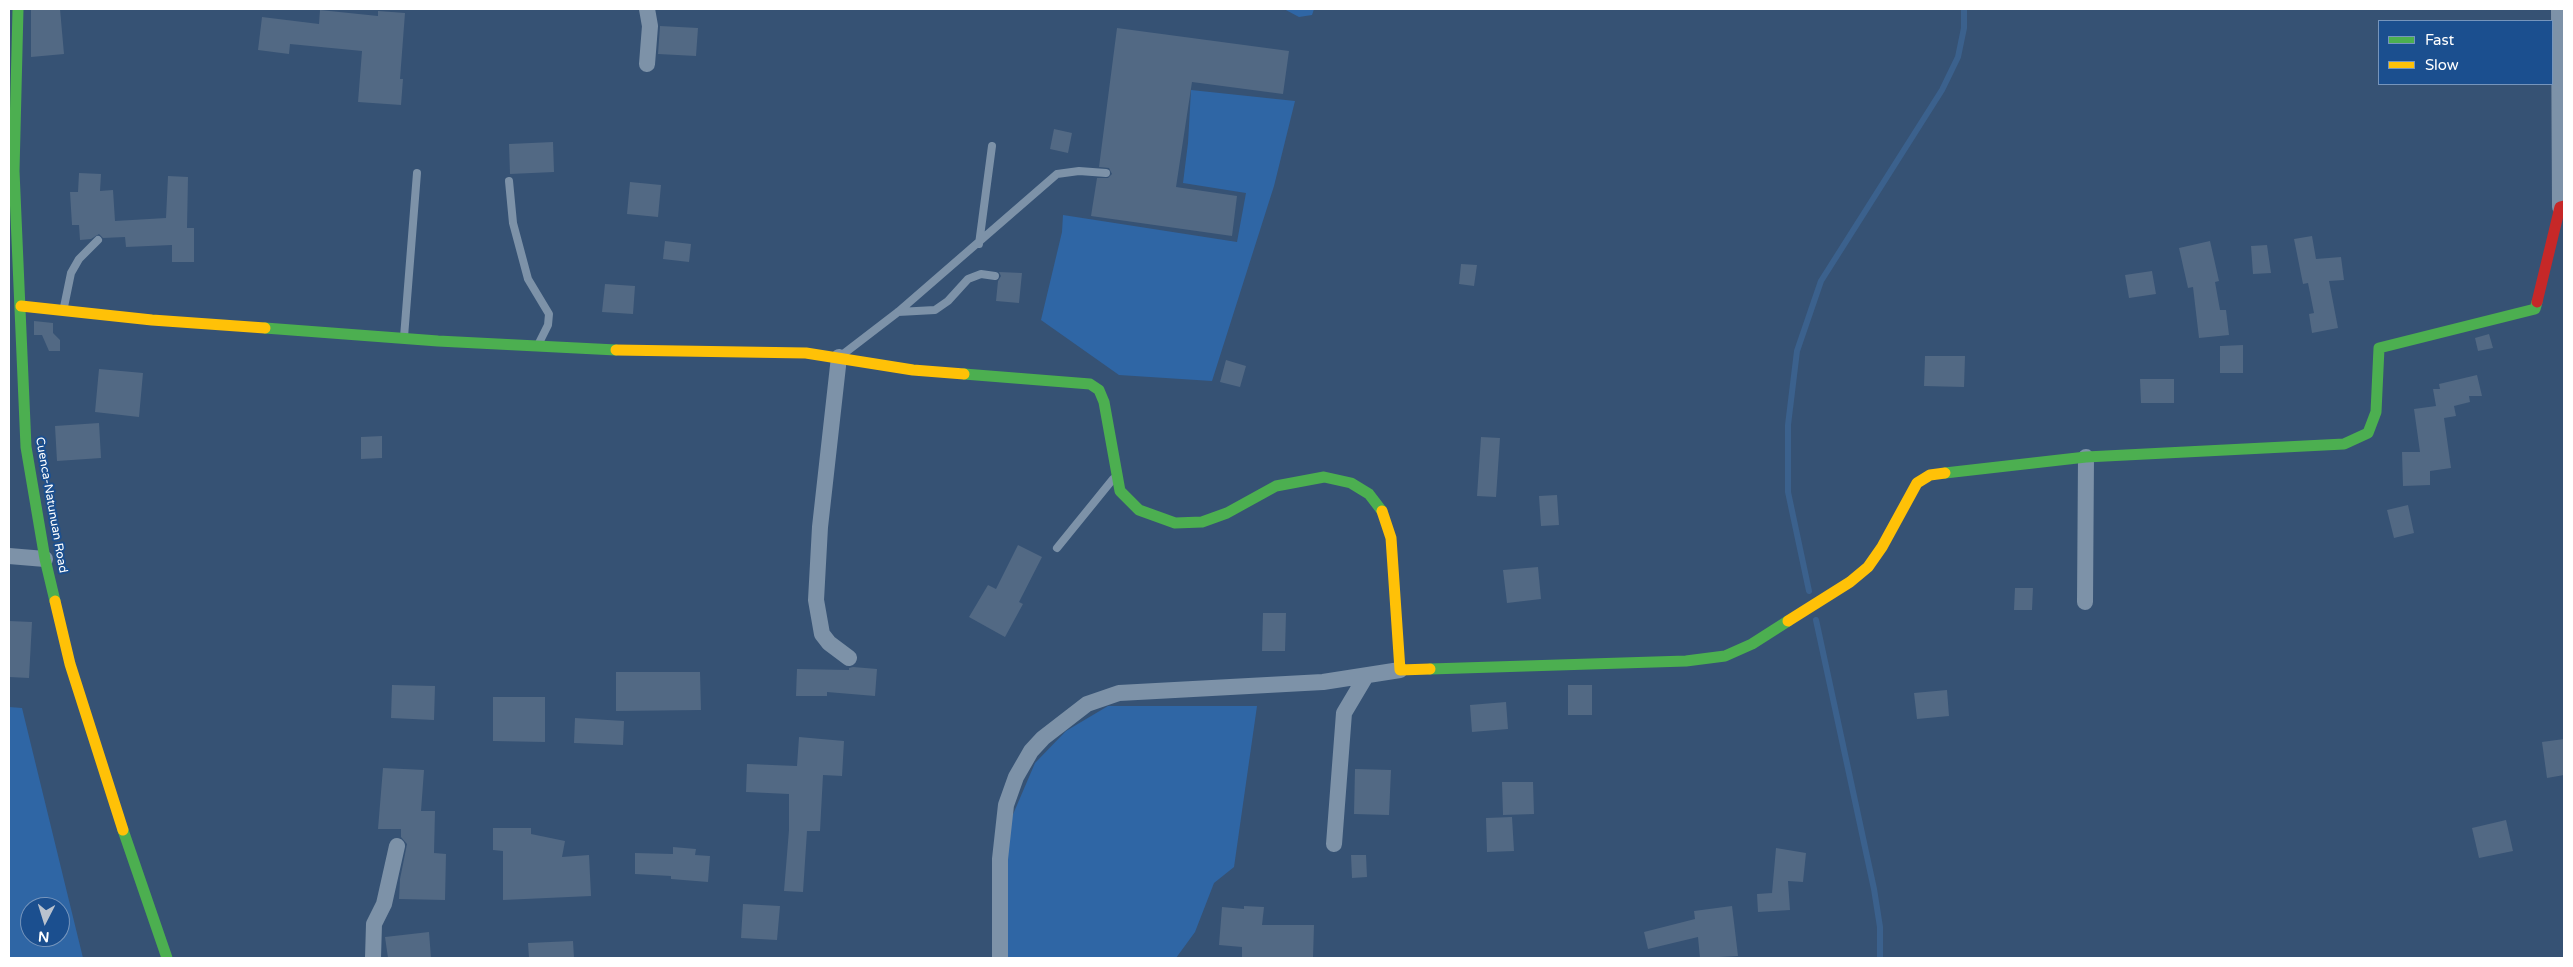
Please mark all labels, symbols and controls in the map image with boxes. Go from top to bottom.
legend [2378,20,2553,85]
text: Fast [2425,31,2454,49]
text: Slow [2425,56,2459,74]
street label: Cuenca-Natunuan Road [32,436,70,574]
north arrow [20,897,70,947]
text: N [37,927,50,945]

